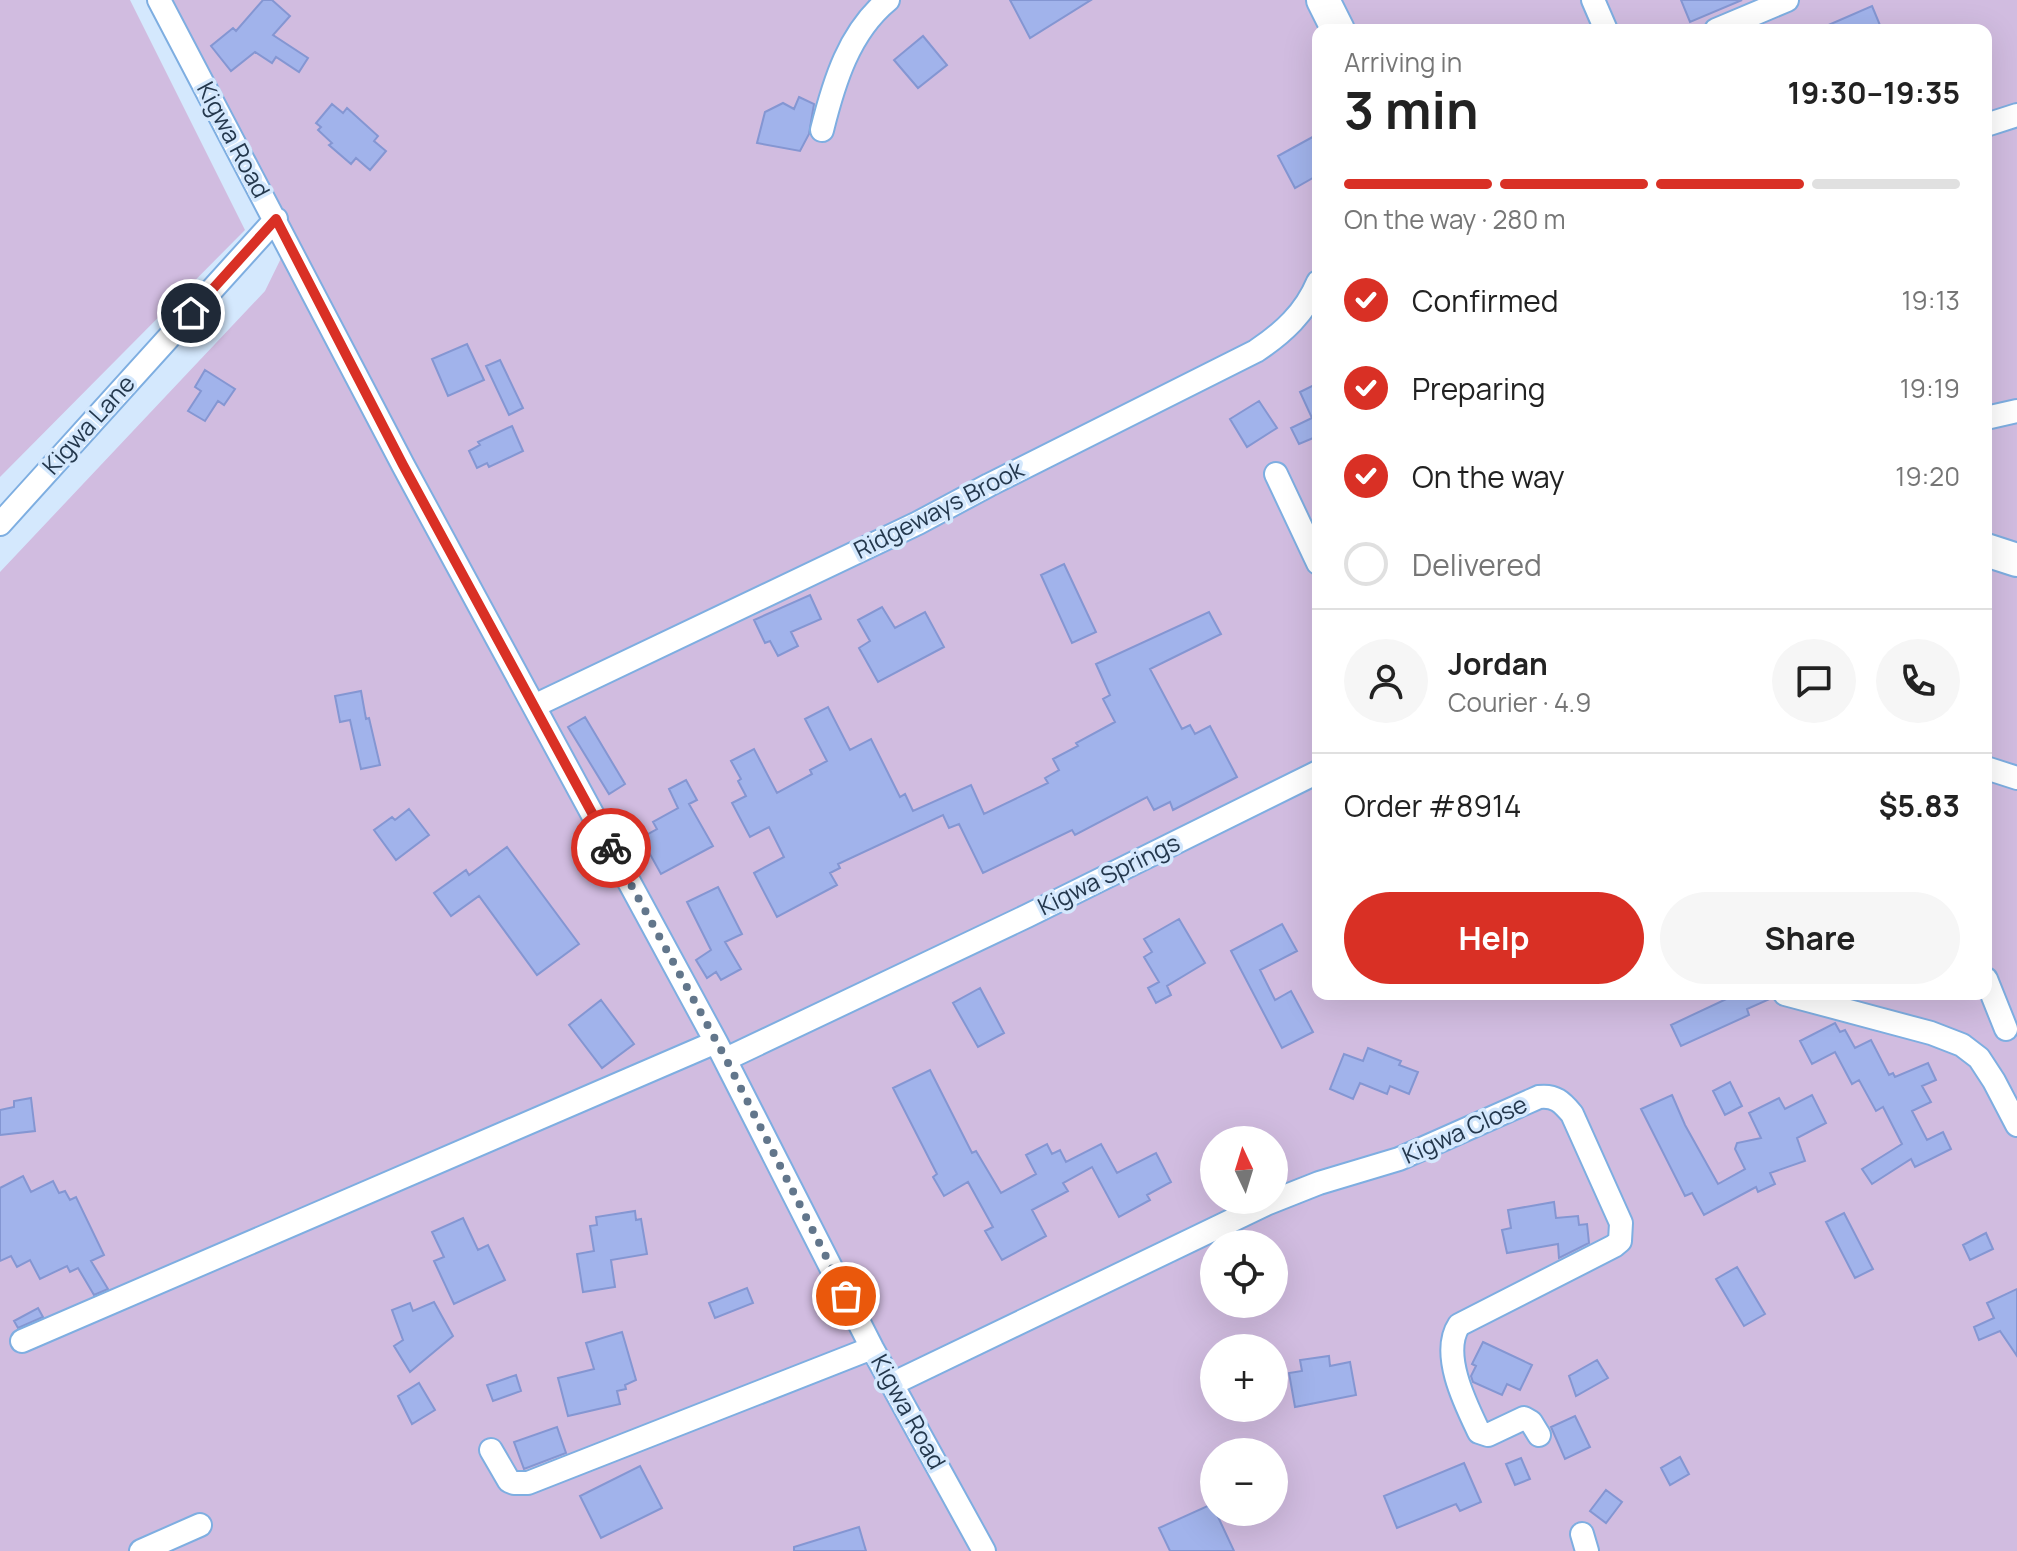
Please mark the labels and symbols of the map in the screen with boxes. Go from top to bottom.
street label: Kigwa Road [190,76,279,203]
pin [157,279,225,347]
street label: Kigwa Lane [34,367,142,481]
street label: Ridgeways Brook [848,451,1030,566]
courier [571,808,651,888]
street label: Kigwa Springs [1032,825,1185,922]
street label: Kigwa Close [1397,1086,1532,1171]
north arrow [1200,1126,1288,1214]
pin [812,1262,880,1330]
street label: Kigwa Road [864,1348,954,1475]

